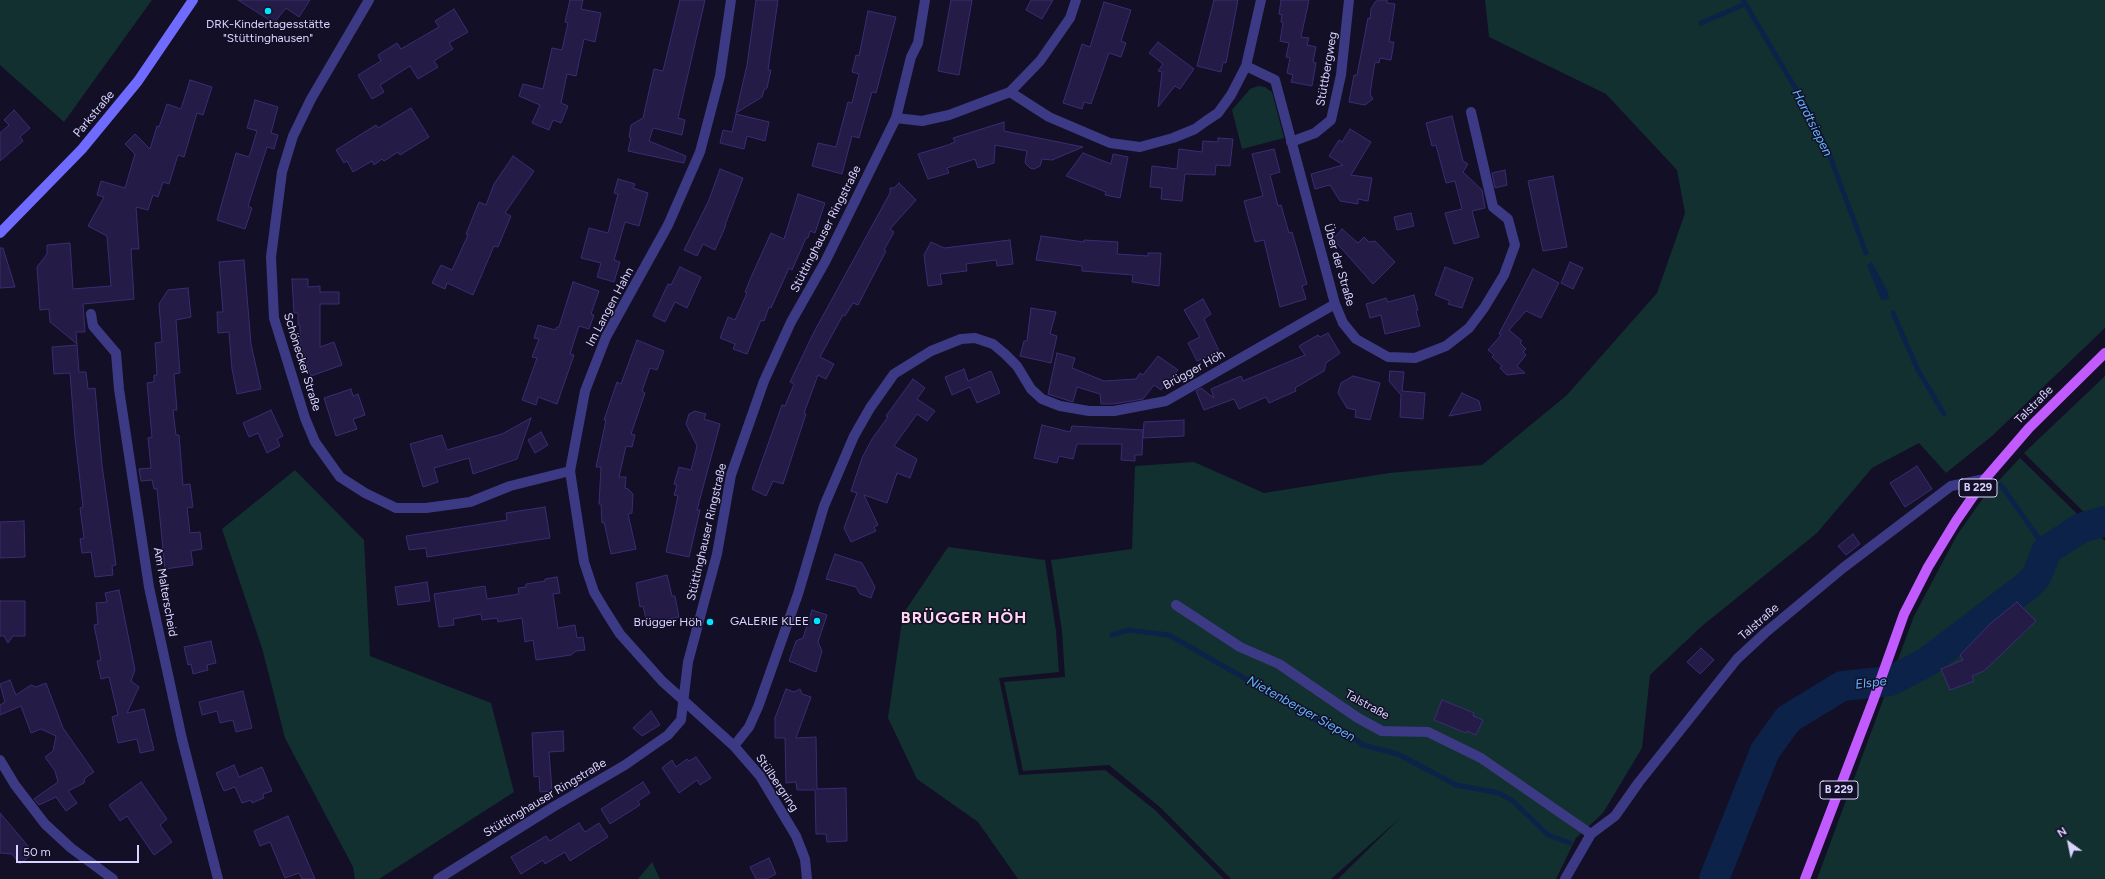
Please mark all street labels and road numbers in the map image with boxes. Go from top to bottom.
street label: Stüttbergweg [1313,31,1341,107]
street label: Parkstraße [70,88,118,140]
street label: Stüttinghauser Ringstraße [788,163,864,295]
street label: Über der Straße [1320,222,1358,308]
street label: Im Langen Hahn [583,265,637,349]
street label: Schönecker Straße [280,311,324,413]
street label: Brügger Höh [1161,347,1227,393]
street label: Talstraße [2012,383,2056,427]
street label: Stüttinghauser Ringstraße [684,462,730,602]
road number: B 229 [1959,479,1997,497]
street label: Am Malterscheid [150,546,180,638]
street label: Talstraße [1736,601,1782,643]
street label: Talstraße [1342,687,1392,723]
street label: Stülbergring [752,751,802,815]
street label: Stüttinghauser Ringstraße [481,756,609,840]
road number: B 229 [1820,781,1858,799]

